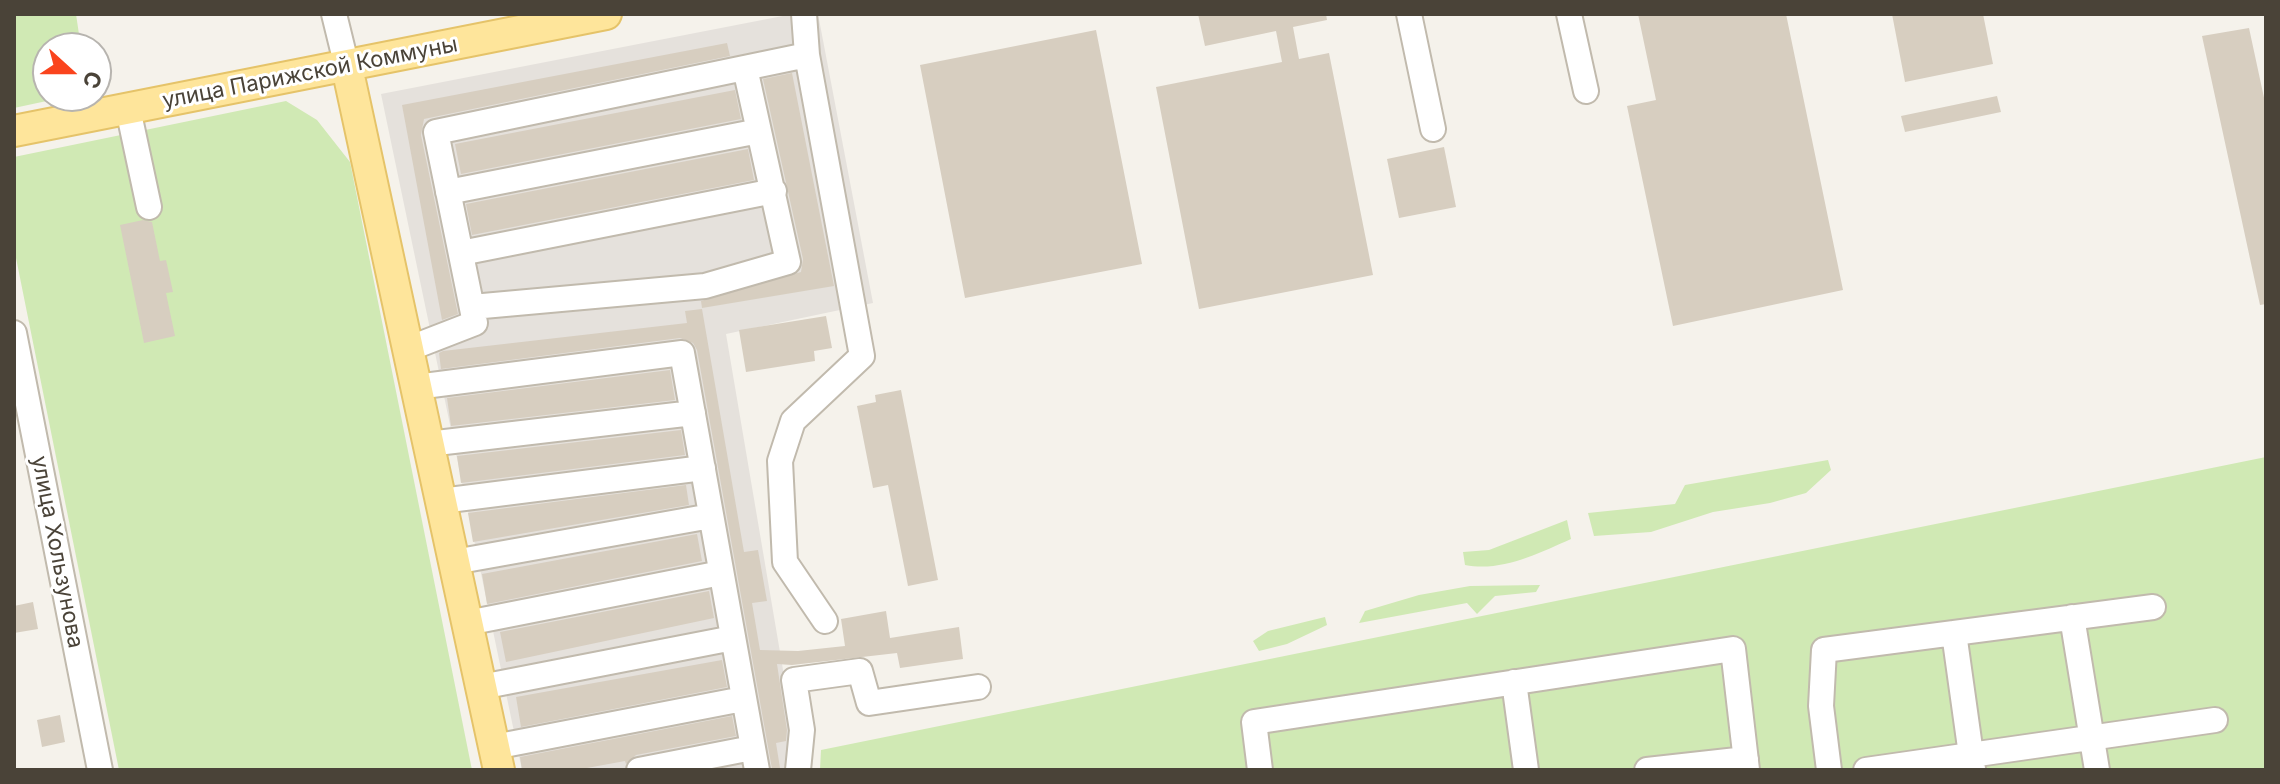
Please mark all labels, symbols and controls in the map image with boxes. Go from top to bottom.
street label: улица Парижской Коммуны [160,31,460,115]
north arrow [32,32,112,112]
text: С [77,68,108,92]
street label: улица Хользунова [25,454,89,650]

